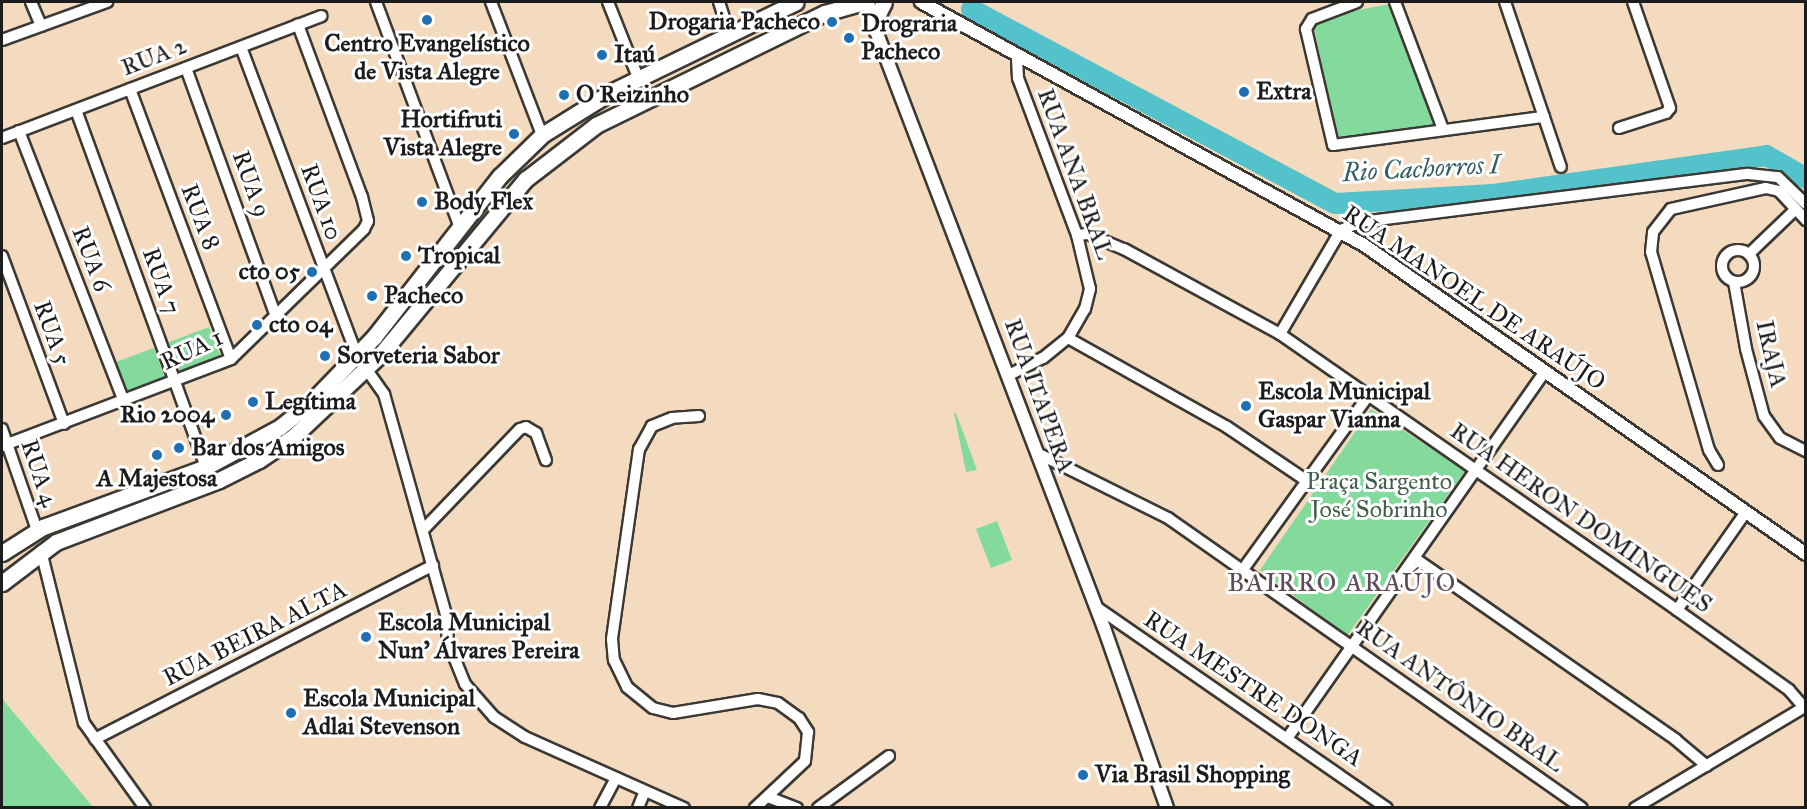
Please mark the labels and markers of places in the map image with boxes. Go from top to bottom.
place label: Drogaria Pacheco [648,8,820,36]
place label: Drograria Pacheco [861,10,957,66]
marker: Centro Evangelístico de Vista Alegre [420,13,434,27]
marker: Drogaria Pacheco [825,15,839,29]
place label: Centro Evangelístico de Vista Alegre [324,30,530,86]
marker: Drograria Pacheco [842,31,856,45]
place label: Itaú [614,41,655,69]
marker: Itaú [595,48,609,62]
place label: Extra [1256,78,1312,106]
place label: O Reizinho [576,81,689,109]
marker: Extra [1237,85,1251,99]
marker: O Reizinho [557,88,571,102]
place label: Hortifruti Vista Alegre [384,106,502,162]
marker: Hortifruti Vista Alegre [507,127,521,141]
place label: Body Flex [434,188,533,216]
marker: Body Flex [415,195,429,209]
place label: Tropical [418,242,500,270]
marker: Tropical [399,249,413,263]
place label: cto 05 [239,258,300,286]
marker: cto 05 [305,265,319,279]
place label: Pacheco [384,282,463,310]
marker: Pacheco [365,289,379,303]
place label: cto 04 [269,311,332,339]
marker: cto 04 [250,318,264,332]
place label: Sorveteria Sabor [337,342,500,370]
marker: Sorveteria Sabor [318,349,332,363]
place label: Escola Municipal Gaspar Vianna [1258,378,1430,434]
place label: Legítima [265,388,356,416]
marker: Legítima [246,395,260,409]
marker: Escola Municipal Gaspar Vianna [1239,399,1253,413]
place label: Rio 2004 [120,401,214,429]
marker: Rio 2004 [219,408,233,422]
place label: Bar dos Amigos [191,434,345,462]
marker: Bar dos Amigos [172,441,186,455]
marker: A Majestosa [150,448,164,462]
place label: A Majestosa [97,465,217,493]
place label: Escola Municipal Nun' Álvares Pereira [378,609,579,665]
marker: Escola Municipal Nun' Álvares Pereira [359,630,373,644]
place label: Escola Municipal Adlai Stevenson [303,685,475,741]
marker: Escola Municipal Adlai Stevenson [284,706,298,720]
place label: Via Brasil Shopping [1095,761,1290,789]
marker: Via Brasil Shopping [1076,768,1090,782]

